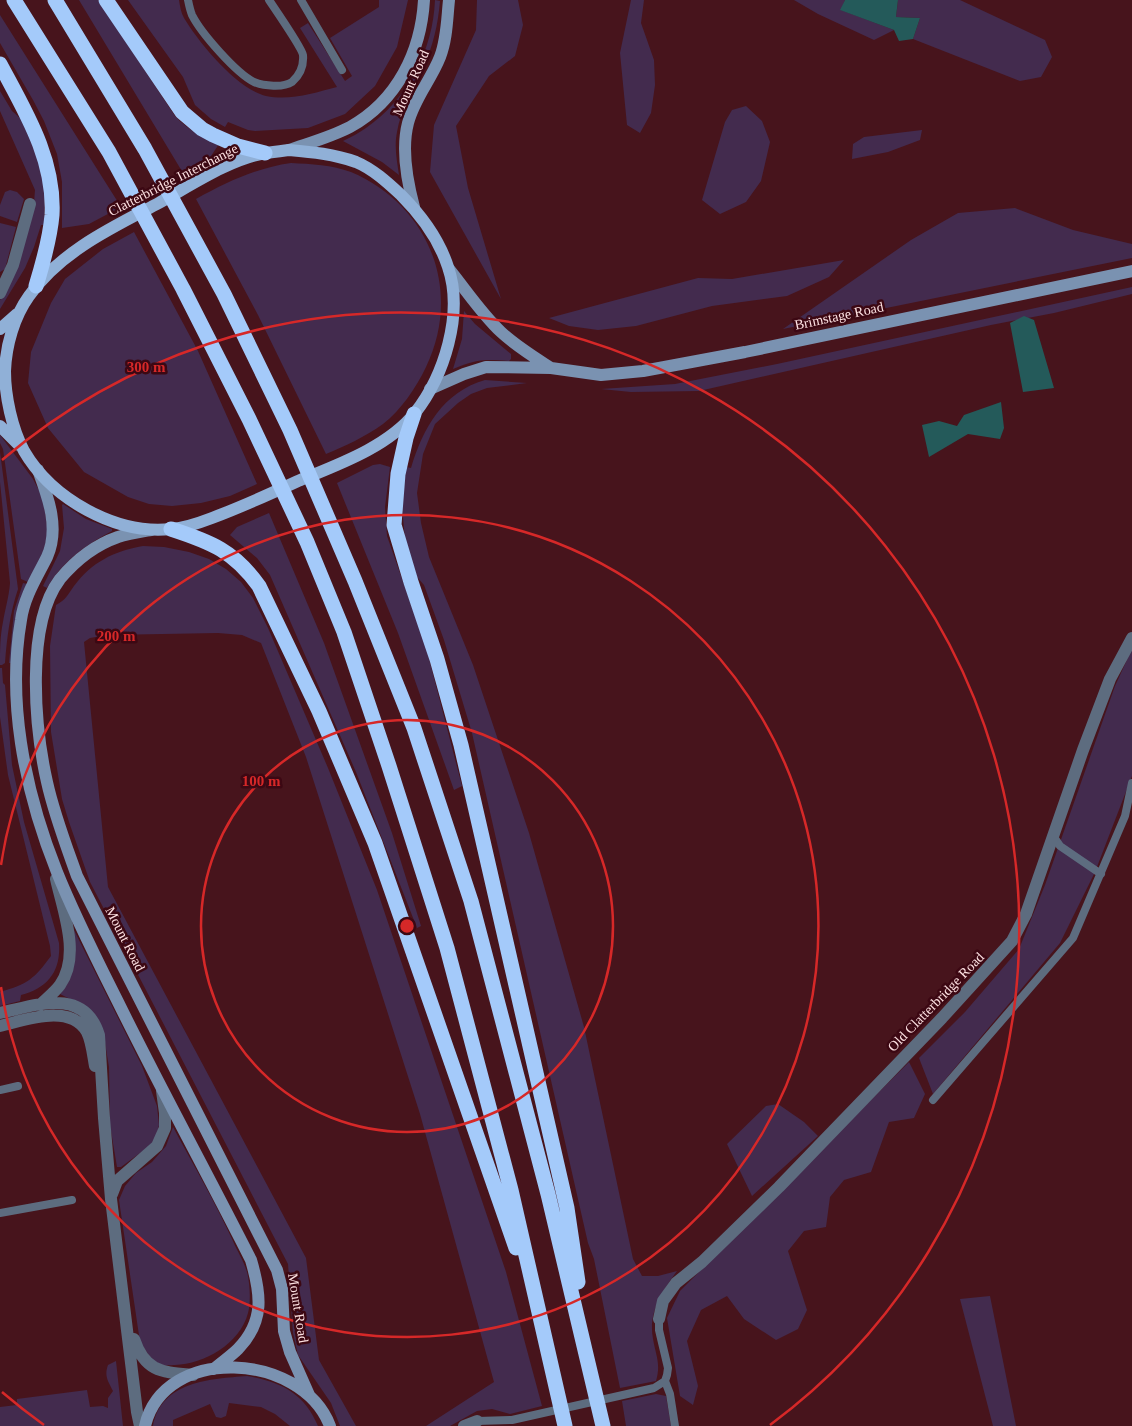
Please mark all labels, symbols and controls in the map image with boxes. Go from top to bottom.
street label: Mount Road [390,48,432,118]
street label: Clatterbridge Interchange [106,141,240,219]
street label: Brimstage Road [793,299,885,333]
text: 300 m [127,359,166,375]
text: 200 m [97,628,136,644]
text: 100 m [242,773,281,789]
street label: Mount Road [102,904,148,974]
centre of rings [398,917,416,935]
street label: Old Clatterbridge Road [885,950,987,1054]
street label: Mount Road [285,1272,311,1344]

